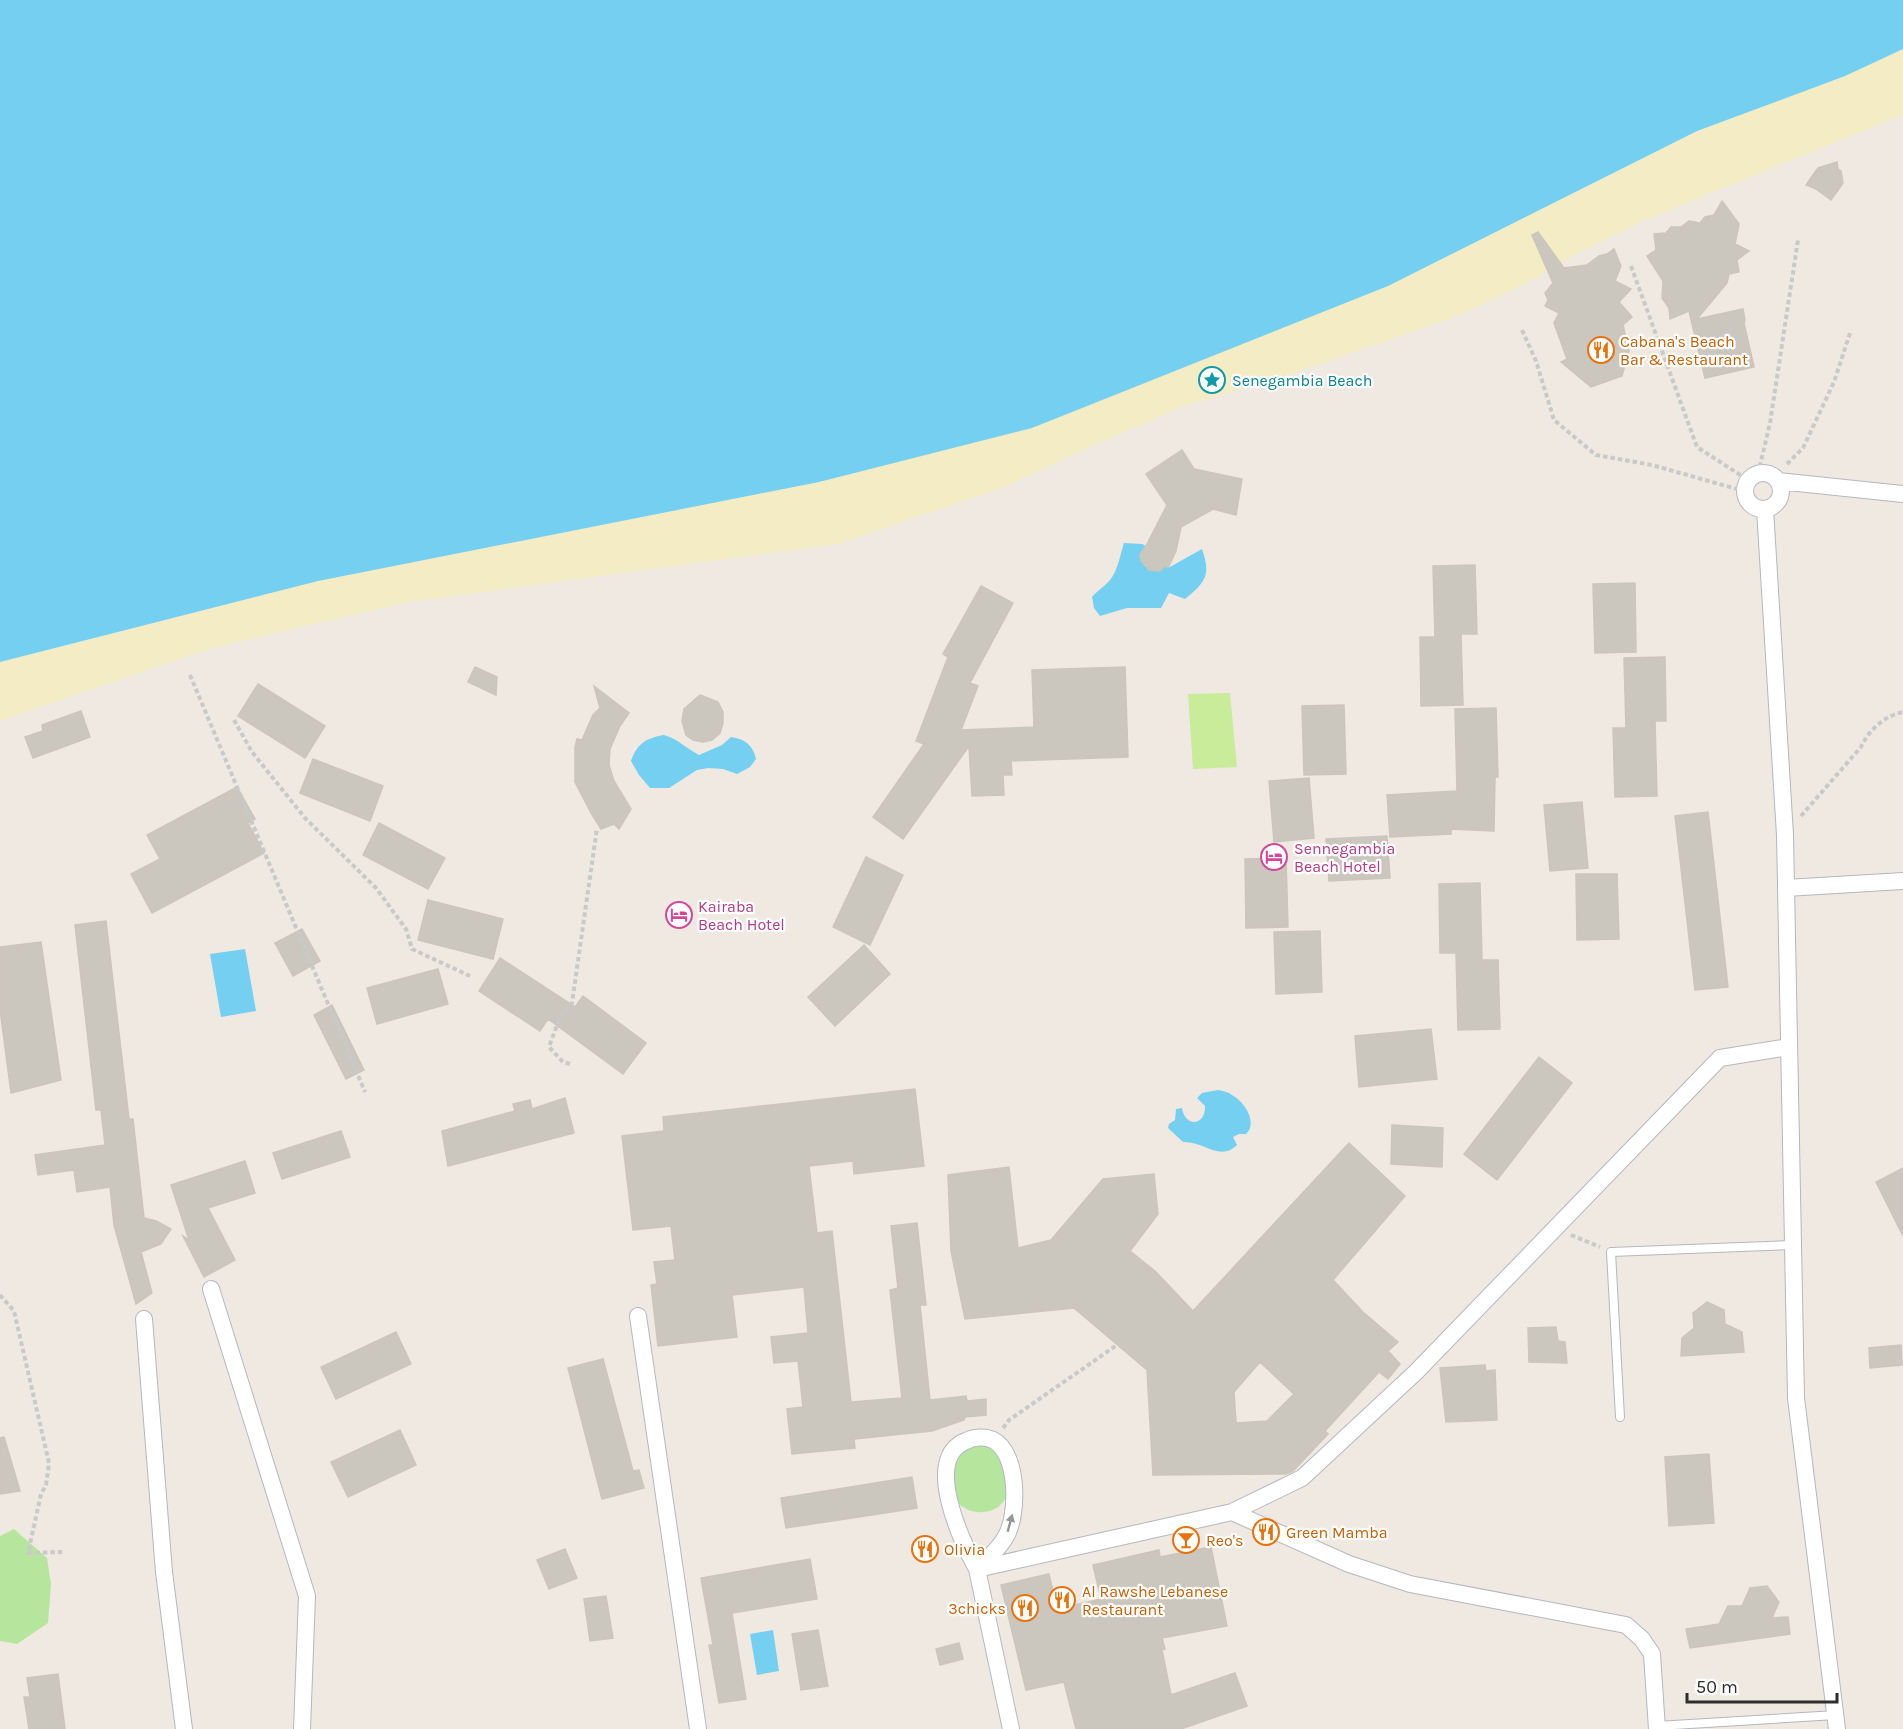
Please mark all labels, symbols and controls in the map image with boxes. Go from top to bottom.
place label: Cabana's Beach Bar & Restaurant [1620,332,1748,369]
restaurant icon: Cabana's Beach Bar & Restaurant [1586,335,1616,365]
place icon: Senegambia Beach [1197,365,1227,395]
place label: Senegambia Beach [1232,371,1372,390]
place label: Sennegambia Beach Hotel [1294,839,1395,876]
hotel icon: Sennegambia Beach Hotel [1259,842,1289,872]
place label: Kairaba Beach Hotel [698,897,785,934]
hotel icon: Kairaba Beach Hotel [664,900,694,930]
one-way arrow [1006,1514,1015,1532]
restaurant icon: Green Mamba [1251,1517,1281,1547]
place label: Green Mamba [1286,1523,1388,1542]
bar icon: Reo's [1171,1525,1201,1555]
place label: Reo's [1206,1531,1243,1550]
restaurant icon: Olivia [910,1534,940,1564]
place label: Olivia [944,1540,985,1559]
place label: Al Rawshe Lebanese Restaurant [1082,1582,1228,1619]
restaurant icon: Al Rawshe Lebanese Restaurant [1047,1585,1077,1615]
restaurant icon: 3chicks [1010,1593,1040,1623]
place label: 3chicks [948,1599,1006,1618]
scale bar [1687,1666,1837,1704]
text: 50 m [1696,1676,1738,1698]

